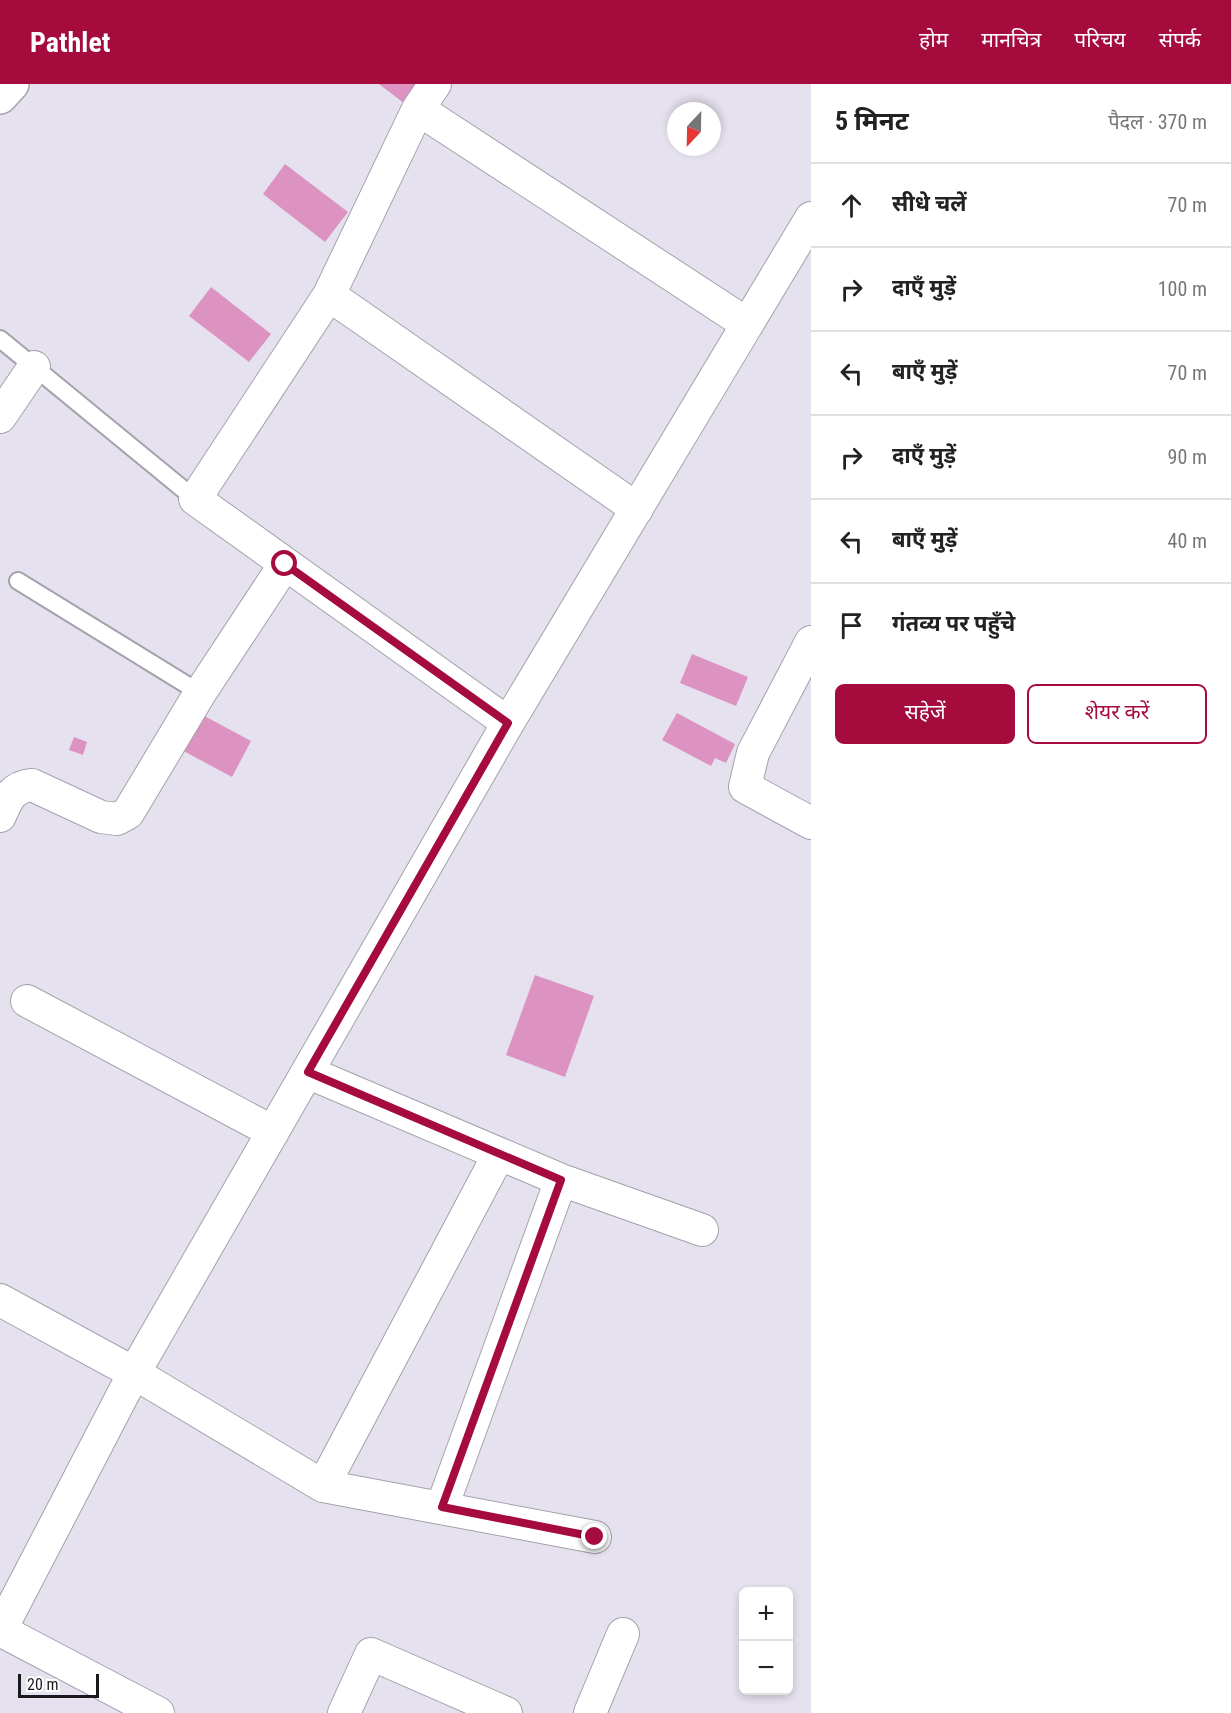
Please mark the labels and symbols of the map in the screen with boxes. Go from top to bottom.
north arrow [667,102,721,156]
route start [271,550,297,576]
route end [581,1523,607,1549]
scale bar [18,1671,99,1698]

